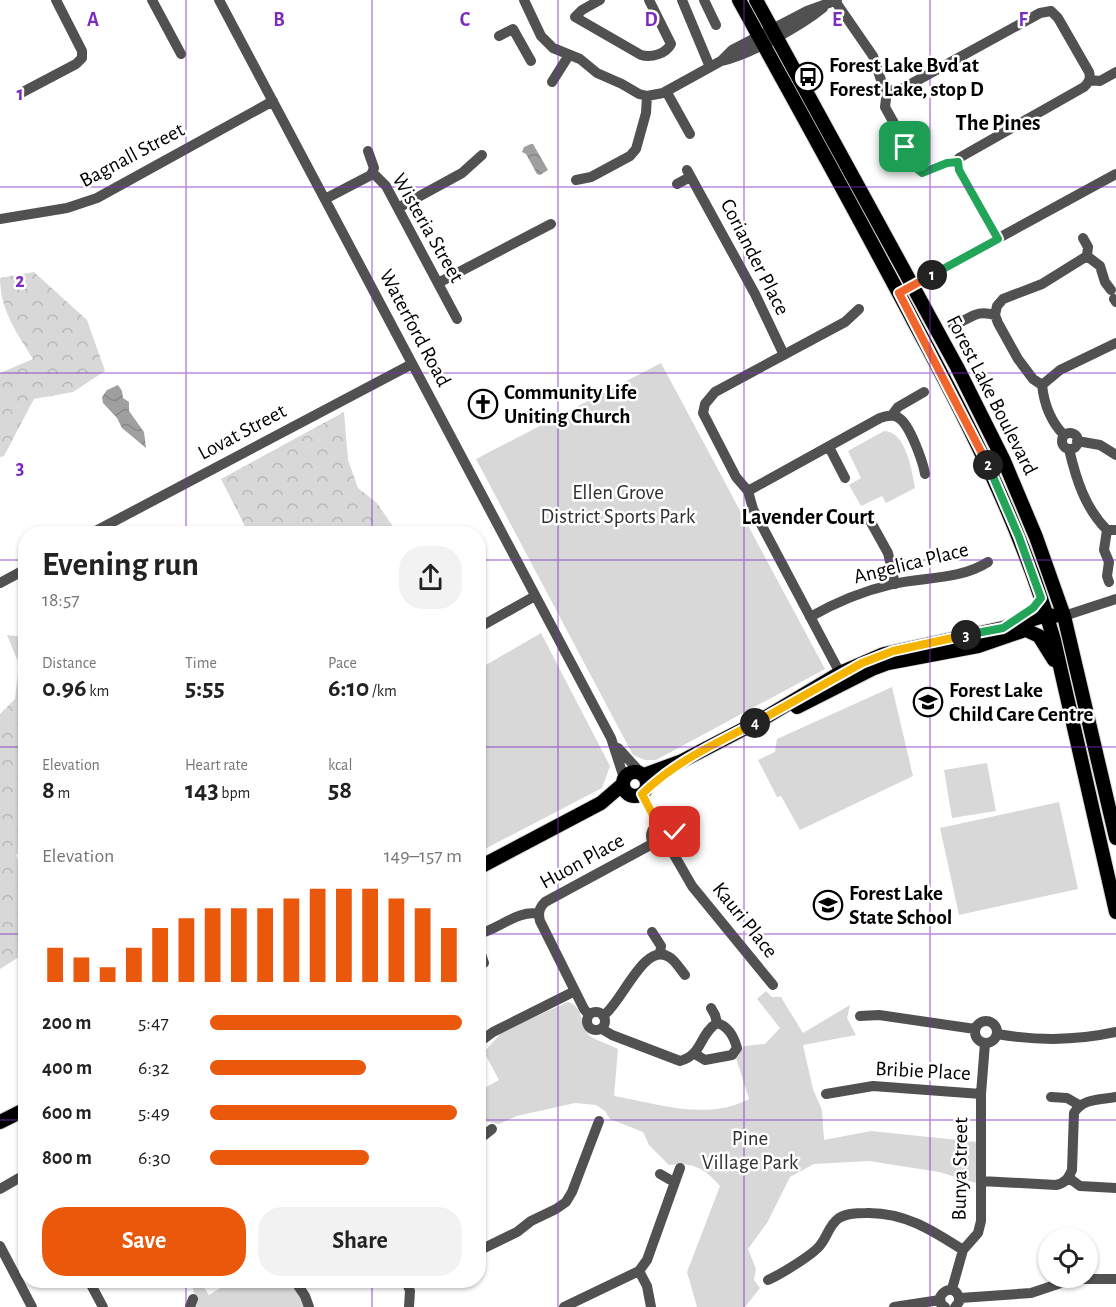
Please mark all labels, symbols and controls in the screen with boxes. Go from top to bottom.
text: A [87,10,99,30]
text: B [273,10,285,30]
text: C [460,10,471,30]
text: D [644,10,658,30]
text: E [832,10,842,30]
text: F [1018,10,1028,30]
place label: Forest Lake Bvd at Forest Lake, stop D [829,55,984,100]
bus stop icon: Forest Lake Bvd at Forest Lake, stop D [792,61,824,93]
text: 1 [16,84,24,104]
district label: The Pines [956,112,1040,134]
street label: Bagnall Street [76,119,188,191]
pin [879,121,930,172]
icon: arrive [888,130,921,163]
street label: Wisteria Street [388,170,468,286]
street label: Coriander Place [717,196,793,318]
pin: 1 [917,260,947,290]
street label: Waterford Road [375,266,455,390]
text: 1 [929,267,935,283]
text: 2 [15,271,25,291]
street label: Forest Lake Boulevard [943,312,1041,478]
place label: Community Life Uniting Church [504,382,637,427]
church icon: Community Life Uniting Church [467,388,499,420]
street label: Lovat Street [195,400,290,464]
pin: 2 [973,450,1003,480]
text: 2 [984,457,992,473]
text: 3 [16,458,24,478]
park label: Ellen Grove District Sports Park [541,482,696,527]
district label: Lavender Court [742,506,875,528]
street label: Angelica Place [851,539,971,587]
button: share [399,546,462,609]
text: Evening run [42,549,199,582]
text: 18:57 [42,590,80,610]
pin: 3 [951,620,981,650]
text: 3 [963,627,969,643]
text: Distance [42,655,96,671]
text: Time [185,655,217,671]
text: Pace [328,655,357,671]
text: 0.96 [42,675,87,701]
text: 5:55 [185,675,225,701]
text: 6:10 [328,675,369,701]
place label: Forest Lake Child Care Centre [949,680,1094,725]
text: km [87,683,109,699]
text: /km [369,683,397,699]
school or university icon: Forest Lake Child Care Centre [912,686,944,718]
pin: 4 [740,708,770,738]
text: 4 [751,715,759,731]
text: Elevation [42,757,100,773]
text: Heart rate [185,757,248,773]
text: kcal [328,757,352,773]
text: 8 [42,777,55,803]
text: 143 [185,777,219,803]
text: 58 [328,777,352,803]
text: m [55,785,70,801]
text: bpm [219,785,250,801]
pin [649,806,700,857]
icon: check [658,815,691,848]
street label: Huon Place [536,829,628,893]
text: Elevation [42,846,114,866]
text: 149–157 m [384,846,462,866]
street label: Kauri Place [708,878,782,962]
place label: Forest Lake State School [849,883,952,928]
school or university icon: Forest Lake State School [812,889,844,921]
text: 200 m [42,1013,91,1033]
text: 5:47 [138,1013,169,1033]
text: 400 m [42,1058,92,1078]
text: 6:32 [138,1058,169,1078]
street label: Bribie Place [875,1058,971,1084]
text: 600 m [42,1103,92,1123]
text: 5:49 [138,1103,170,1123]
street label: Bunya Street [949,1117,971,1221]
park label: Pine Village Park [702,1128,799,1173]
text: 800 m [42,1148,92,1168]
text: 6:30 [138,1148,171,1168]
button: Save [42,1207,246,1276]
button: Share [258,1207,462,1276]
map controls [1038,1228,1098,1288]
button: locate [1038,1228,1098,1288]

